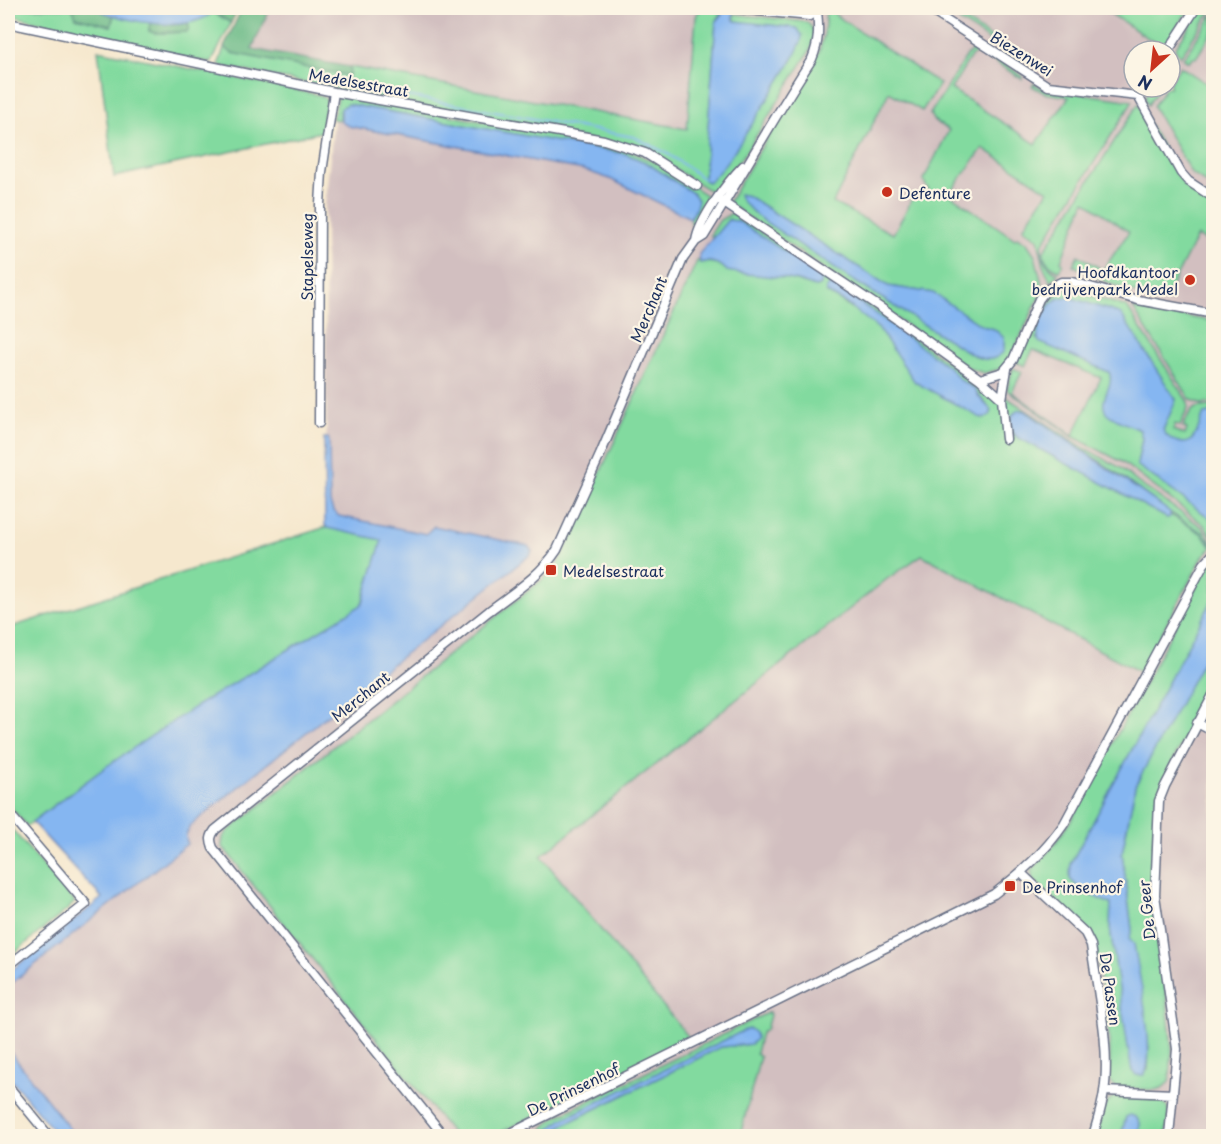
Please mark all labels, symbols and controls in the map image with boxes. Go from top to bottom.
street label: Biezenwei [986,25,1058,81]
north arrow [1122,39,1182,99]
street label: Medelsestraat [307,62,411,102]
text: N [1134,70,1156,97]
place label: Defenture [899,181,971,204]
marker: Defenture [880,185,894,199]
street label: Stapelseweg [295,213,318,301]
place label: Hoofdkantoor bedrijvenpark Medel [1032,260,1178,300]
street label: Merchant [624,272,672,346]
marker: Hoofdkantoor bedrijvenpark Medel [1183,273,1197,287]
place label: Medelsestraat [563,559,664,582]
marker: Medelsestraat [544,563,558,577]
street label: Merchant [326,665,394,727]
place label: De Prinsenhof [1022,875,1123,898]
marker: De Prinsenhof [1003,879,1017,893]
street label: De Geer [1131,879,1161,941]
street label: De Passen [1095,951,1127,1027]
street label: De Prinsenhof [523,1056,624,1121]

